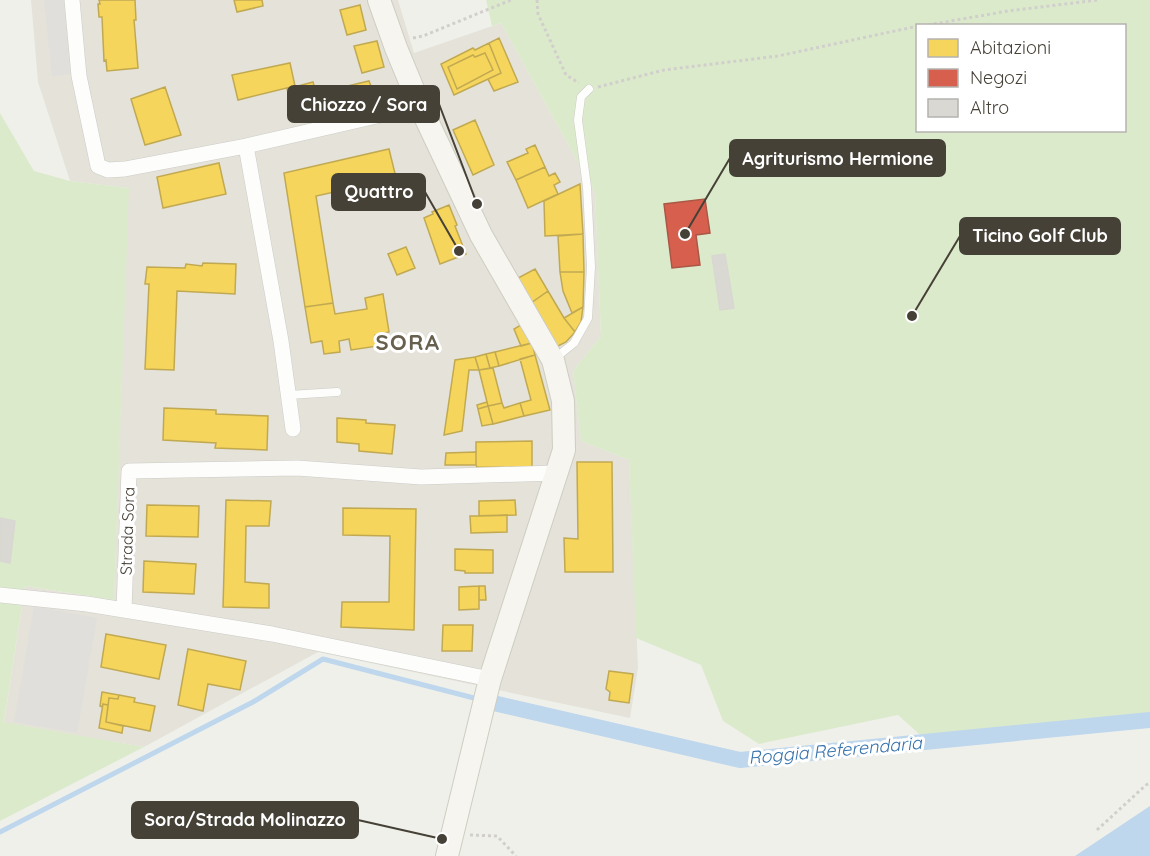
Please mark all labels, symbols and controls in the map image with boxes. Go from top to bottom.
legend [916,24,1126,132]
text: Abitazioni [970,36,1051,59]
text: Negozi [970,66,1027,89]
callout: Chiozzo / Sora [288,86,439,122]
text: Chiozzo / Sora [301,93,427,116]
text: Altro [970,96,1009,119]
callout: Agriturismo Hermione [730,140,945,176]
text: Agriturismo Hermione [742,147,934,170]
callout: Quattro [332,174,425,210]
text: Quattro [345,180,413,203]
callout: Ticino Golf Club [960,218,1120,254]
text: Ticino Golf Club [972,224,1108,247]
district label: SORA [375,328,441,356]
street label: Strada Sora [115,487,139,575]
water label: Roggia Referendaria [747,731,924,769]
callout: Sora/Strada Molinazzo [132,802,358,838]
text: Sora/Strada Molinazzo [144,808,346,831]

